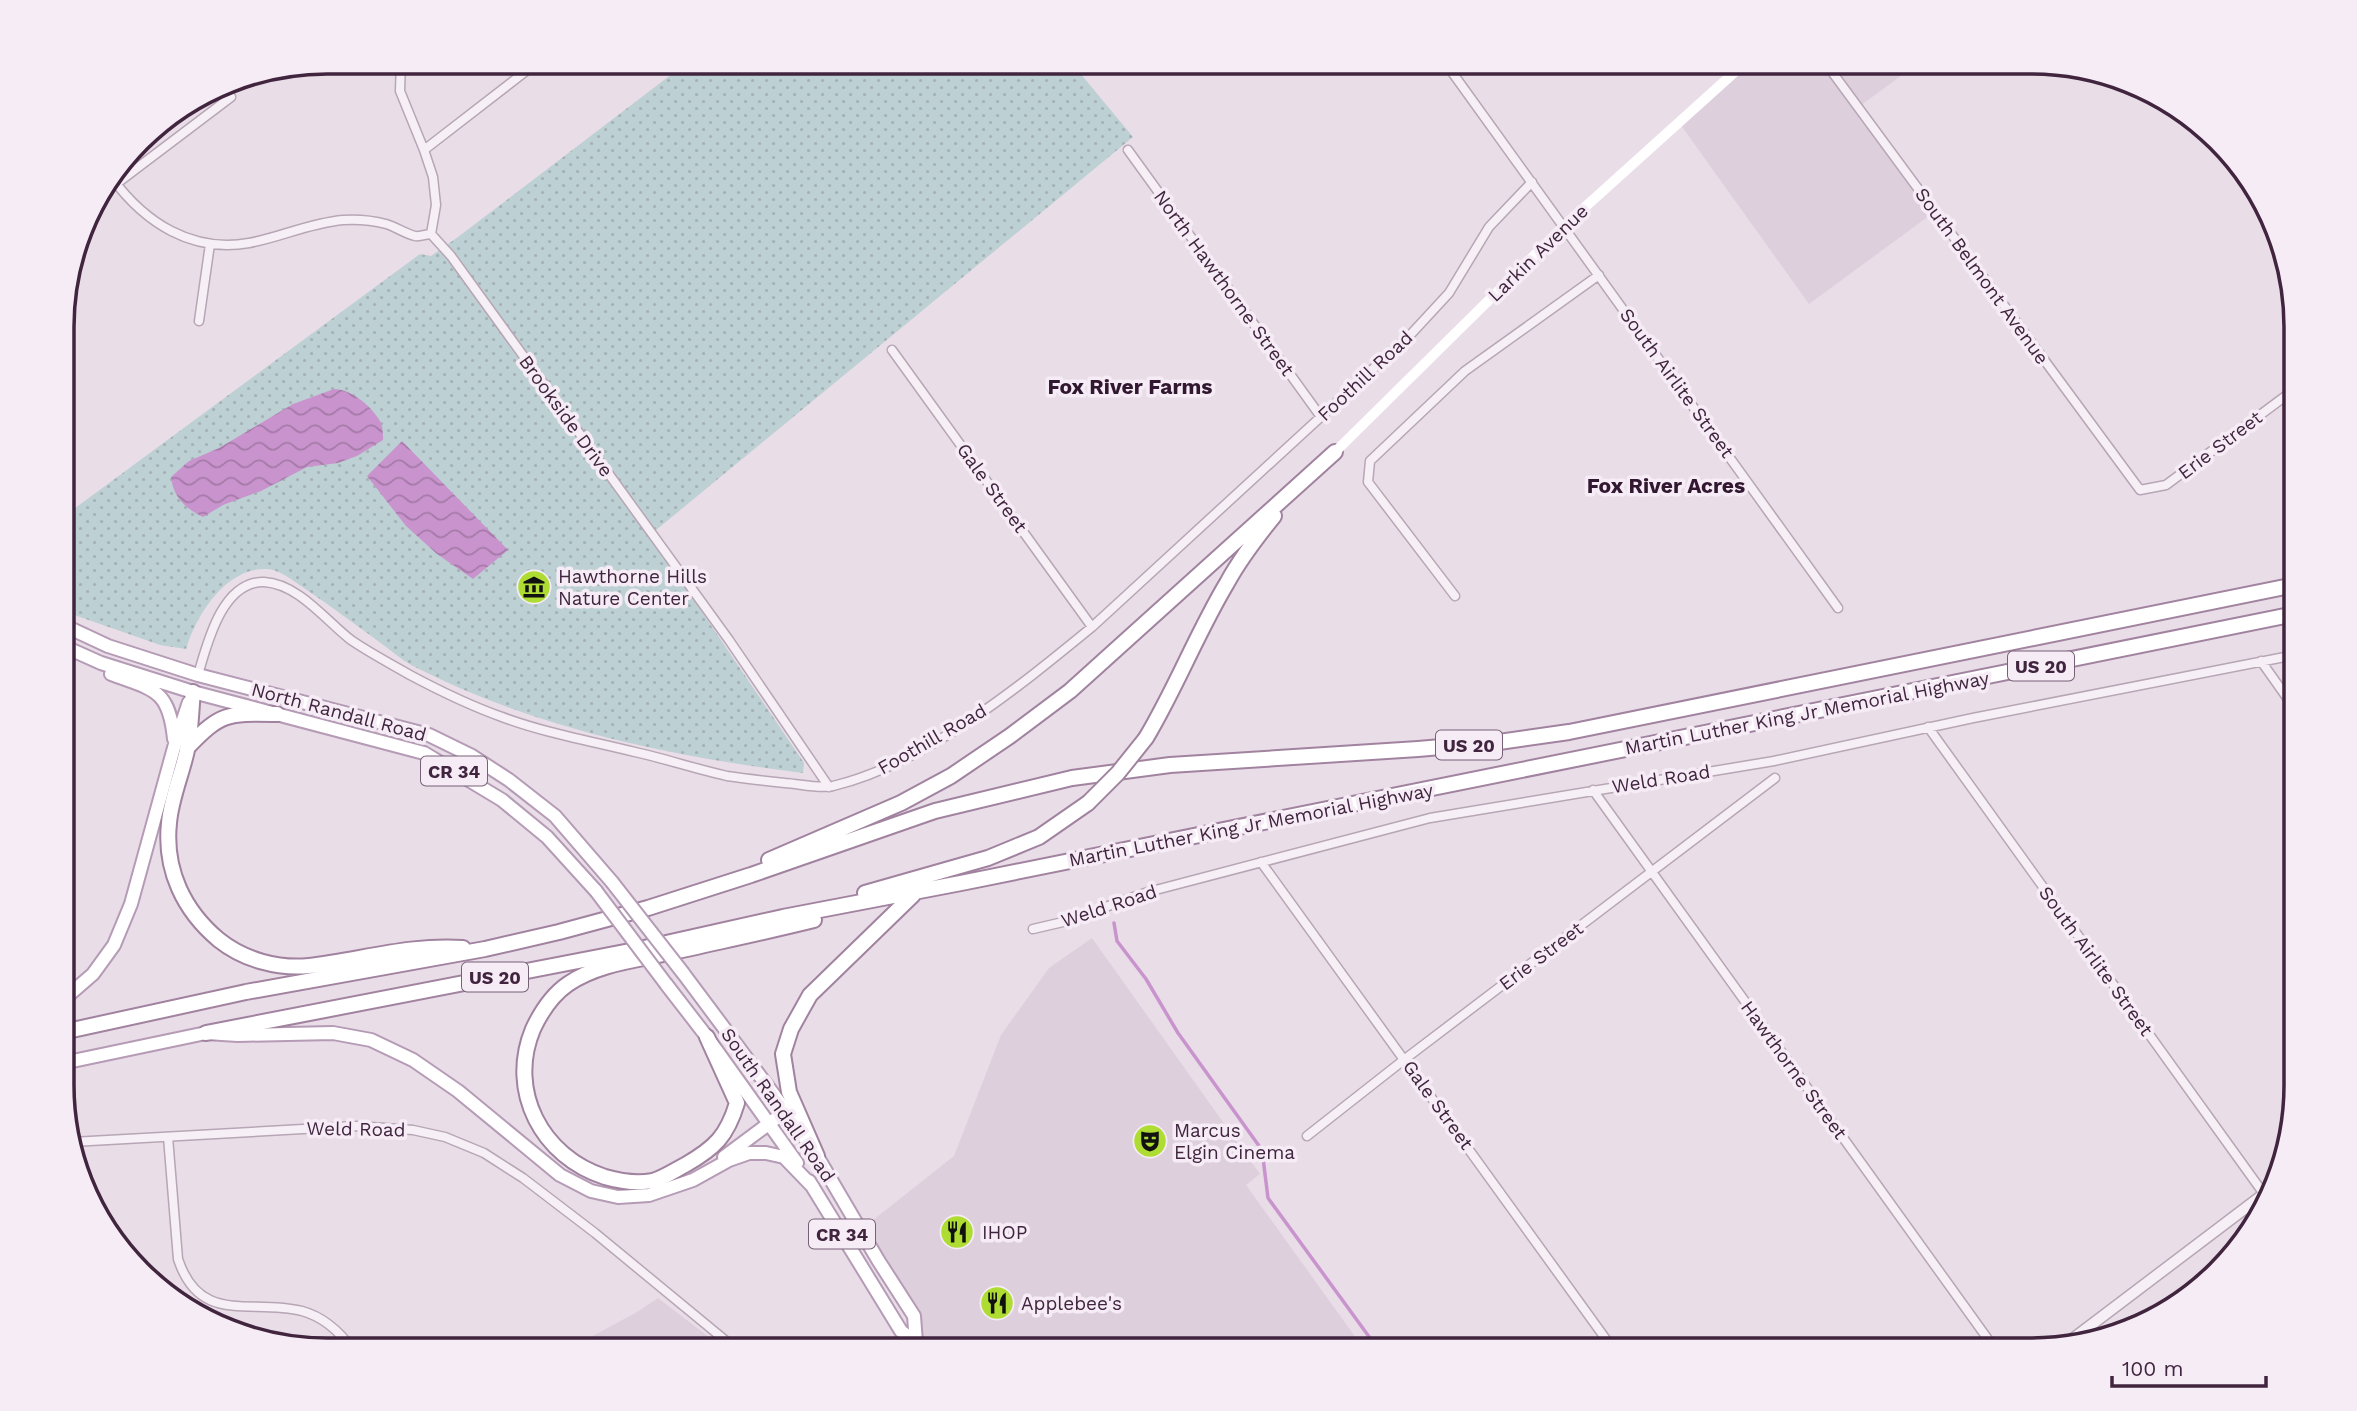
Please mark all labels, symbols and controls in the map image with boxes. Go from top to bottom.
street label: South Belmont Avenue [1910,183,2054,369]
street label: North Hawthorne Street [1149,186,1299,380]
street label: Larkin Avenue [1483,199,1593,307]
street label: South Airlite Street [1615,304,1739,462]
street label: Foothill Road [1313,326,1417,426]
street label: Brookside Drive [514,351,618,481]
district label: Fox River Farms [1048,374,1212,399]
street label: Erie Street [2173,406,2267,484]
street label: Gale Street [952,439,1032,537]
district label: Fox River Acres [1587,473,1745,498]
place label: Hawthorne Hills Nature Center [558,565,707,610]
museum icon: Hawthorne Hills Nature Center [515,568,553,606]
road number: US 20 [2008,652,2074,680]
street label: Martin Luther King Jr Memorial Highway [1623,666,1991,760]
street label: North Randall Road [249,678,429,746]
street label: Foothill Road [874,699,990,779]
road number: US 20 [1436,730,1502,760]
road number: CR 34 [421,756,487,786]
street label: Weld Road [1610,760,1712,798]
street label: Martin Luther King Jr Memorial Highway [1067,778,1435,872]
street label: Weld Road [1058,880,1160,932]
street label: South Airlite Street [2034,882,2158,1040]
street label: Erie Street [1494,917,1588,995]
road number: US 20 [462,962,528,992]
street label: Hawthorne Street [1736,996,1852,1144]
street label: South Randall Road [716,1023,840,1187]
street label: Gale Street [1398,1056,1478,1154]
street label: Weld Road [306,1117,406,1141]
place label: Marcus Elgin Cinema [1174,1119,1295,1164]
theatre icon: Marcus Elgin Cinema [1131,1122,1169,1160]
restaurant icon: IHOP [938,1213,976,1251]
road number: CR 34 [809,1219,875,1248]
place label: IHOP [982,1221,1027,1244]
restaurant icon: Applebee's [978,1284,1016,1322]
place label: Applebee's [1021,1292,1122,1315]
scale bar [2112,1344,2266,1388]
text: 100 m [2122,1356,2184,1381]

